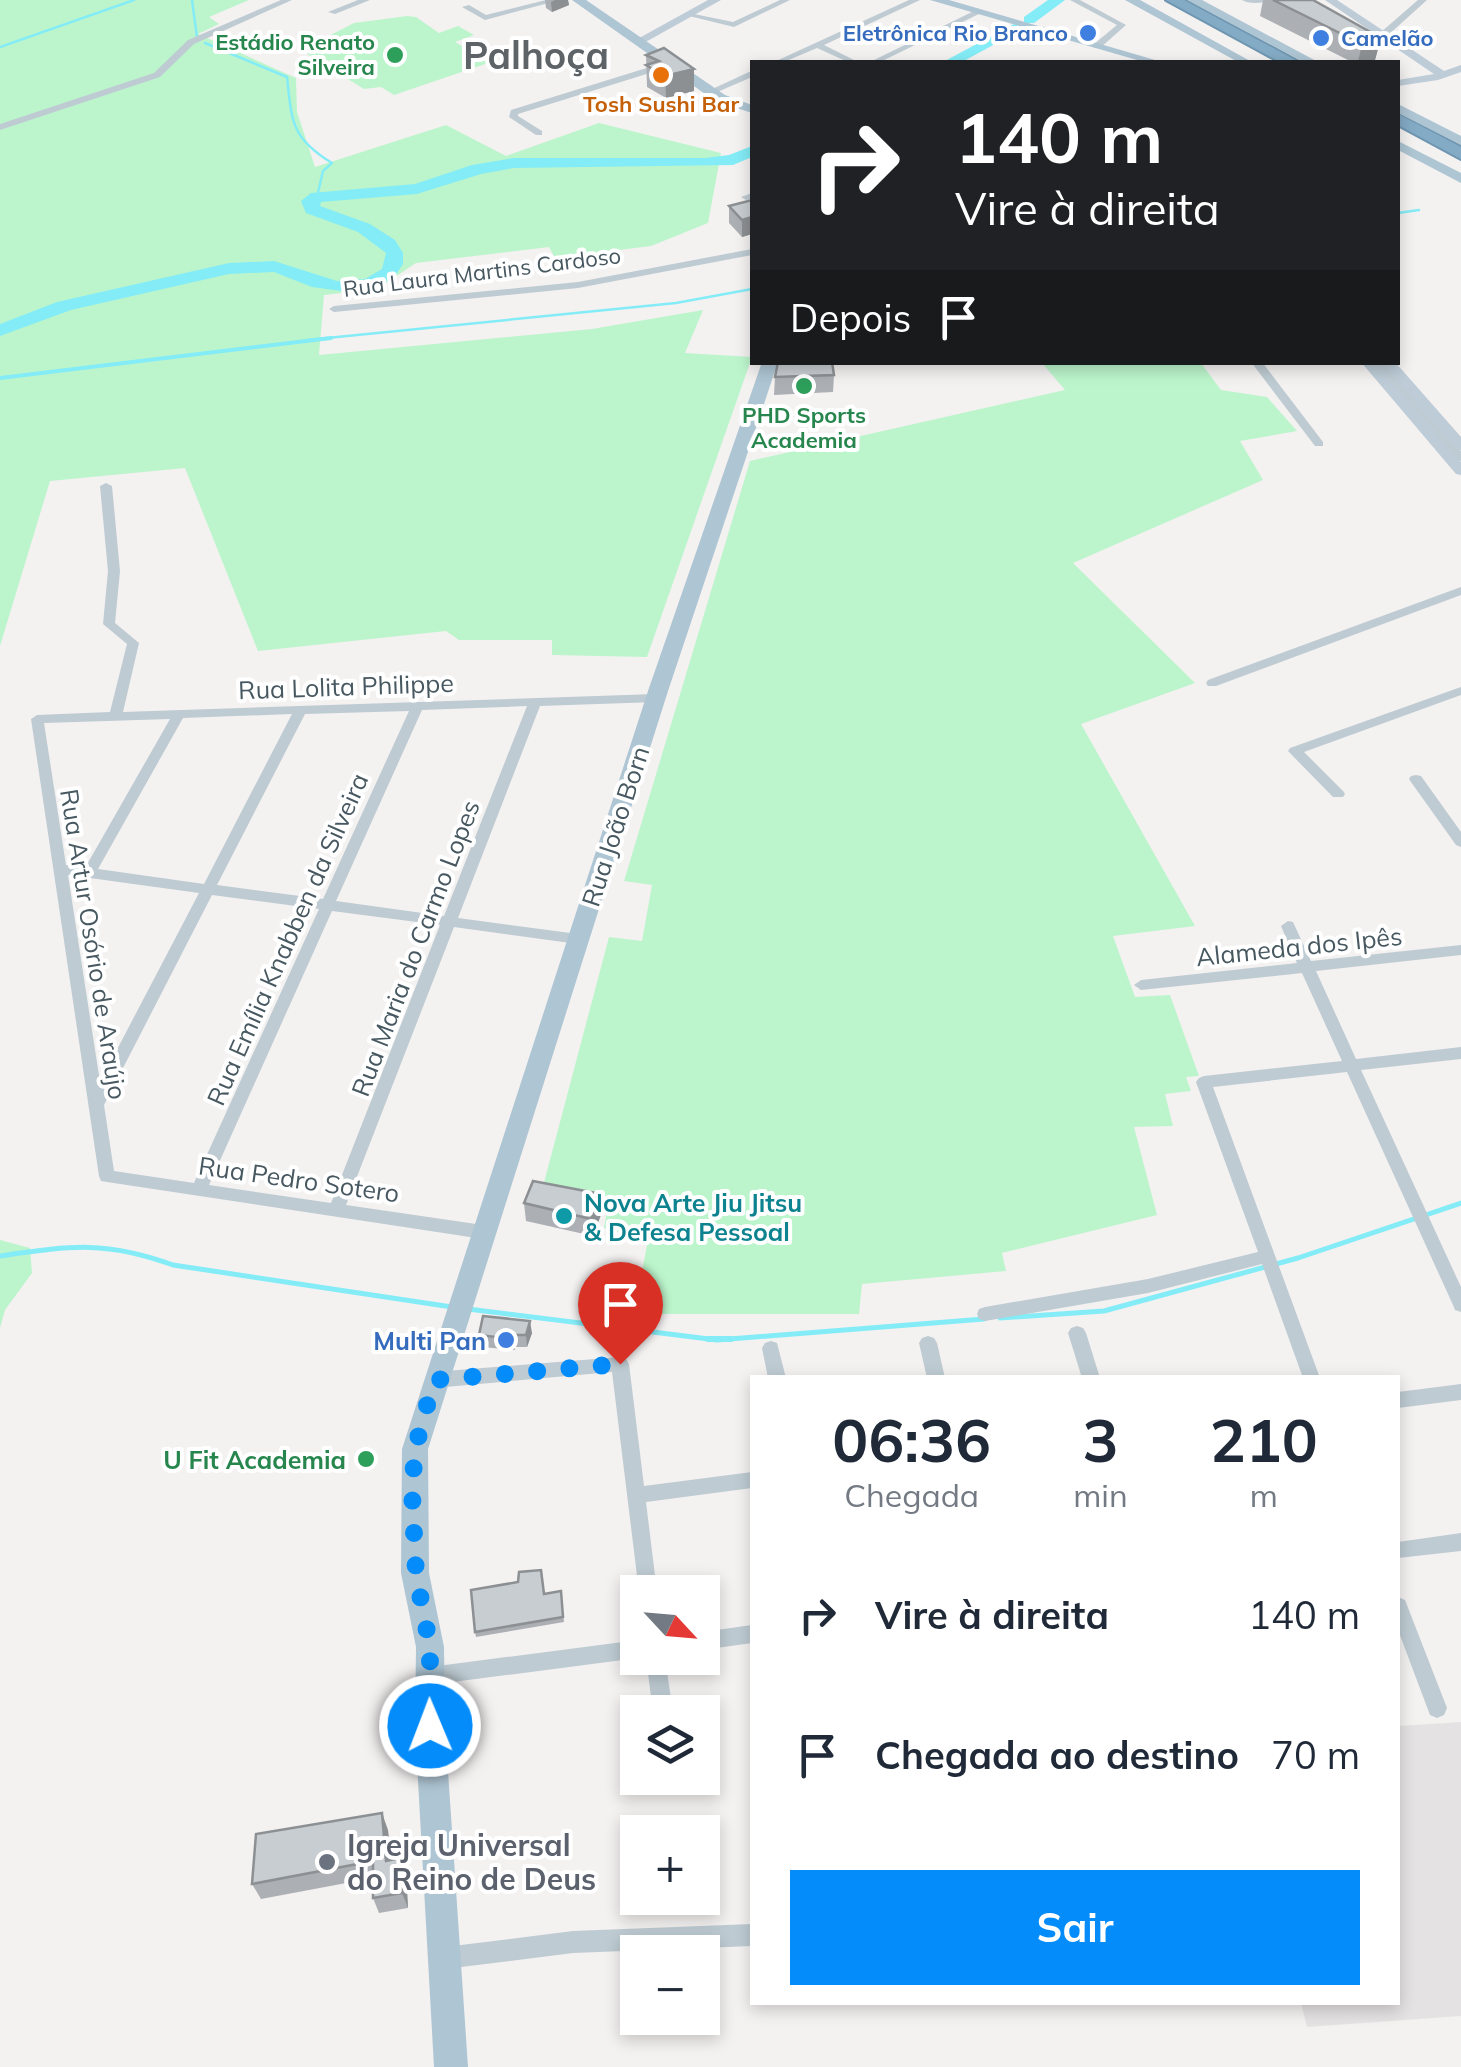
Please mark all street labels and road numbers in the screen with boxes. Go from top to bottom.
street label: Rua Laura Martins Cardoso [342,241,622,303]
street label: Rua Lolita Philippe [238,667,454,705]
street label: Rua João Born [575,742,655,910]
street label: Rua Emília Knabben da Silveira [200,768,374,1110]
street label: Rua Artur Osório de Araújo [54,786,134,1102]
street label: Rua Maria do Carmo Lopes [344,796,486,1100]
street label: Alameda dos Ipês [1194,920,1404,972]
street label: Rua Pedro Sotero [197,1150,401,1208]

